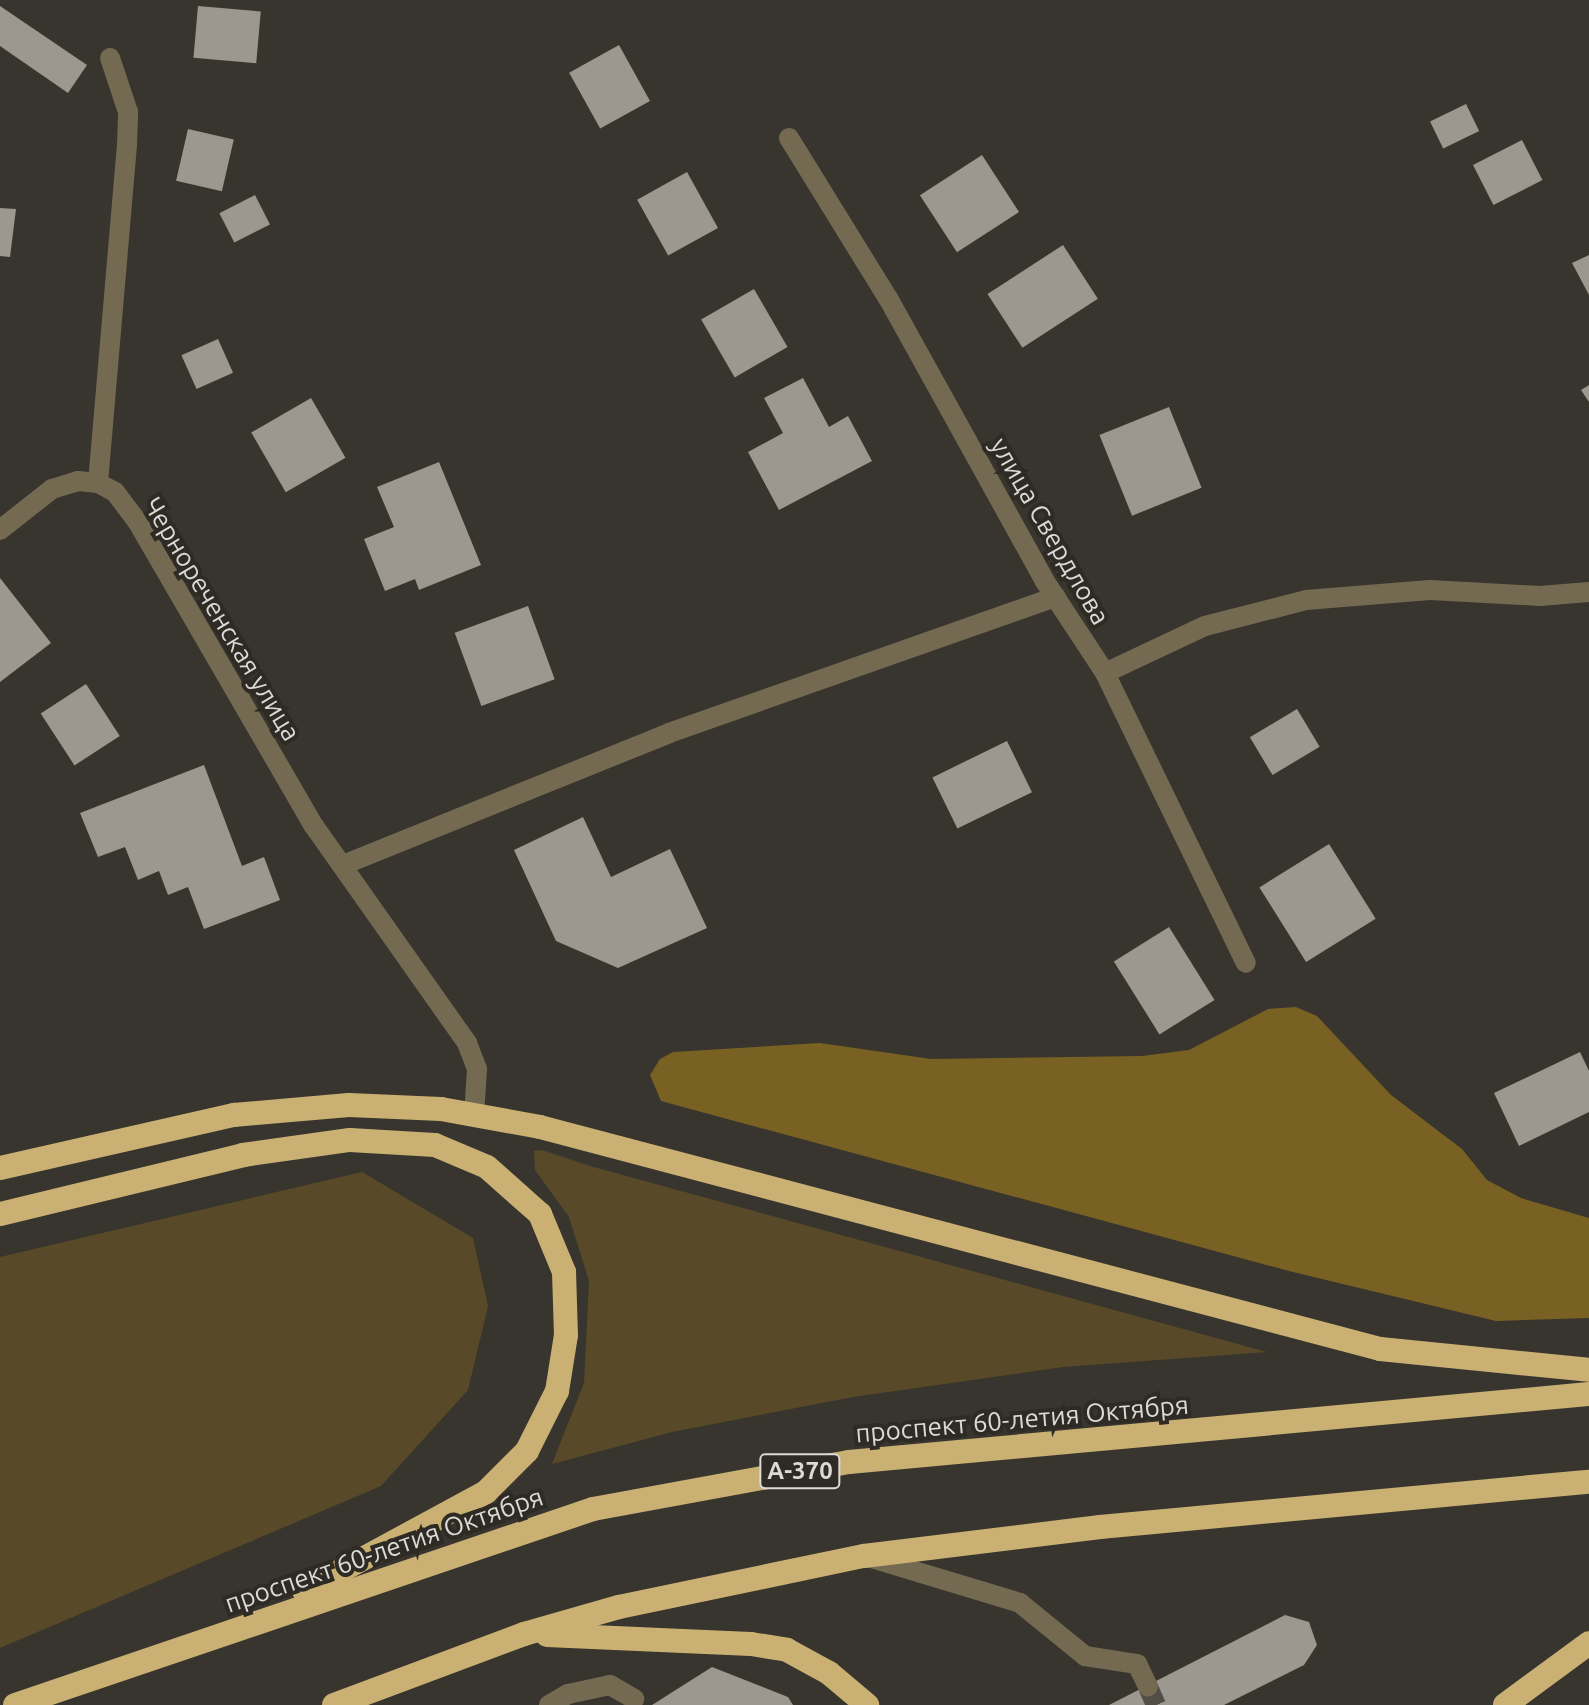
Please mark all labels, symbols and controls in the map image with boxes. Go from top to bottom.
street label: улица Свердлова [984,432,1116,630]
street label: Чернореченская улица [137,492,307,746]
street label: проспект 60-летия Октября [854,1389,1190,1449]
road number: А-370 [758,1451,842,1491]
street label: проспект 60-летия Октября [221,1481,547,1619]

